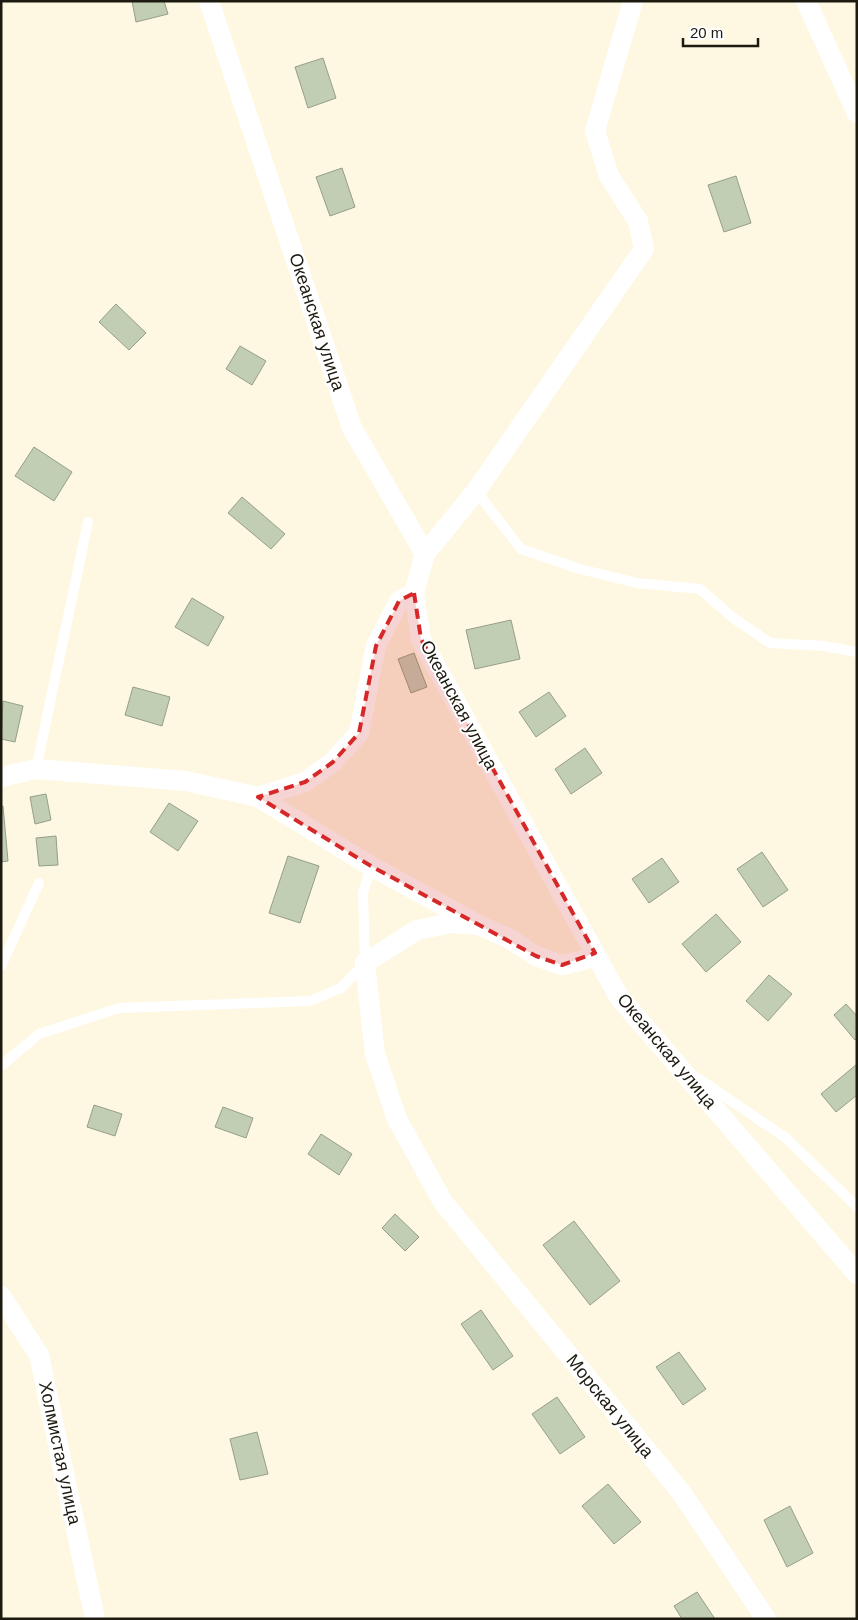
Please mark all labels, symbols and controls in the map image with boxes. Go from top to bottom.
scale bar [683,15,758,47]
text: 20 m [690,24,723,41]
street label: Океанская улица [285,251,349,394]
street label: Океанская улица [416,637,502,774]
street label: Океанская улица [613,990,721,1113]
street label: Морская улица [562,1350,658,1462]
street label: Холмистая улица [35,1380,85,1527]

